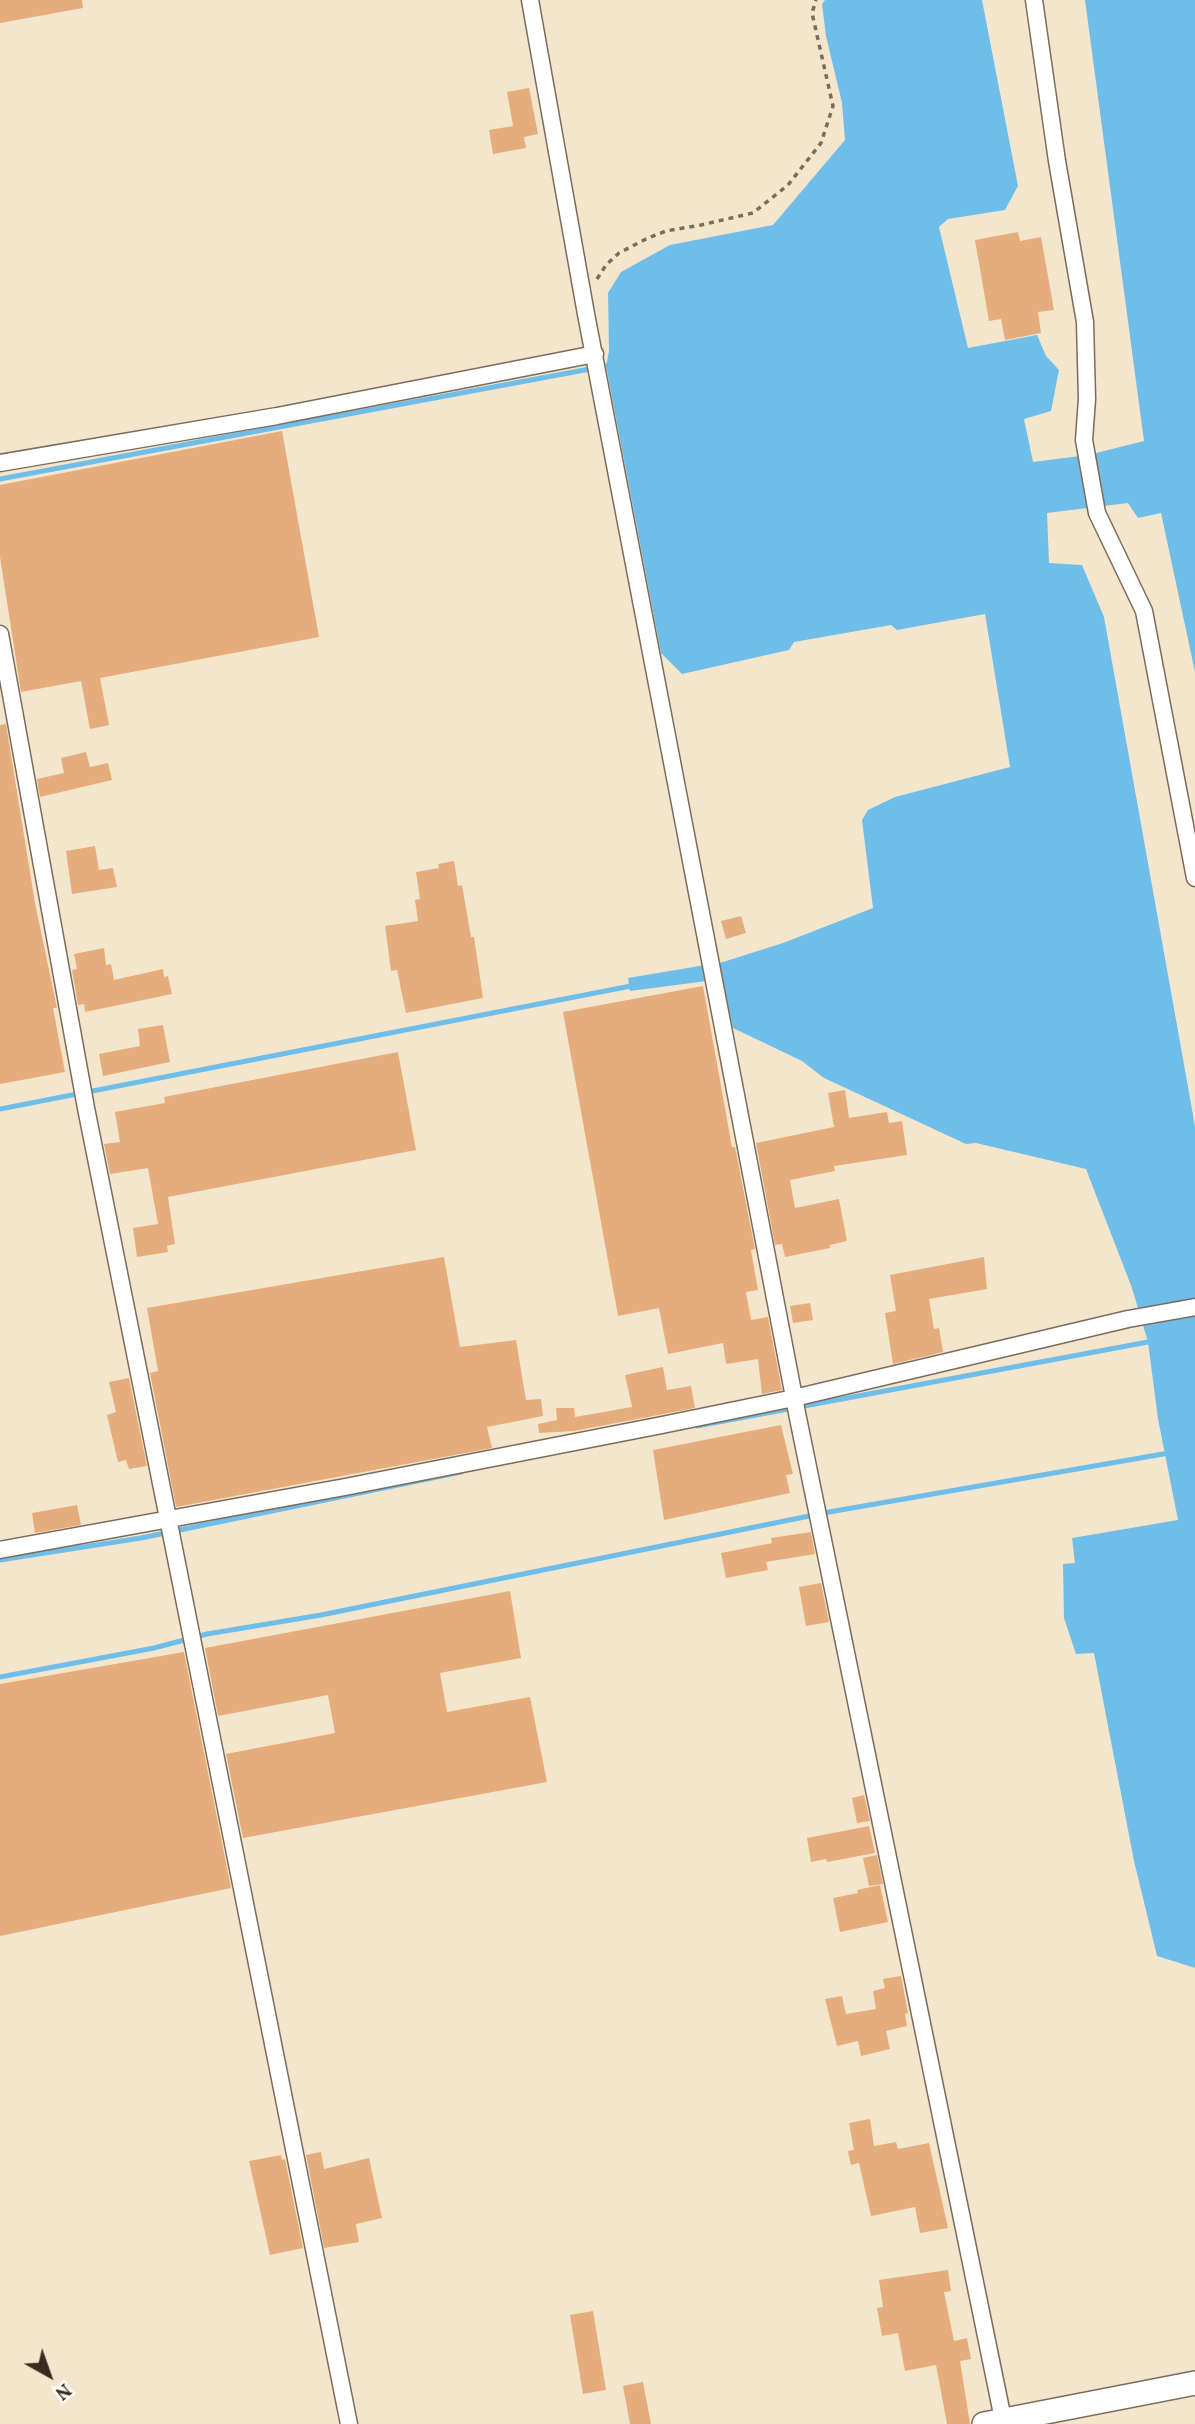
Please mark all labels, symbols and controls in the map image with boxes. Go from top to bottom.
north arrow [14,2340,84,2410]
text: N [49,2377,76,2405]

